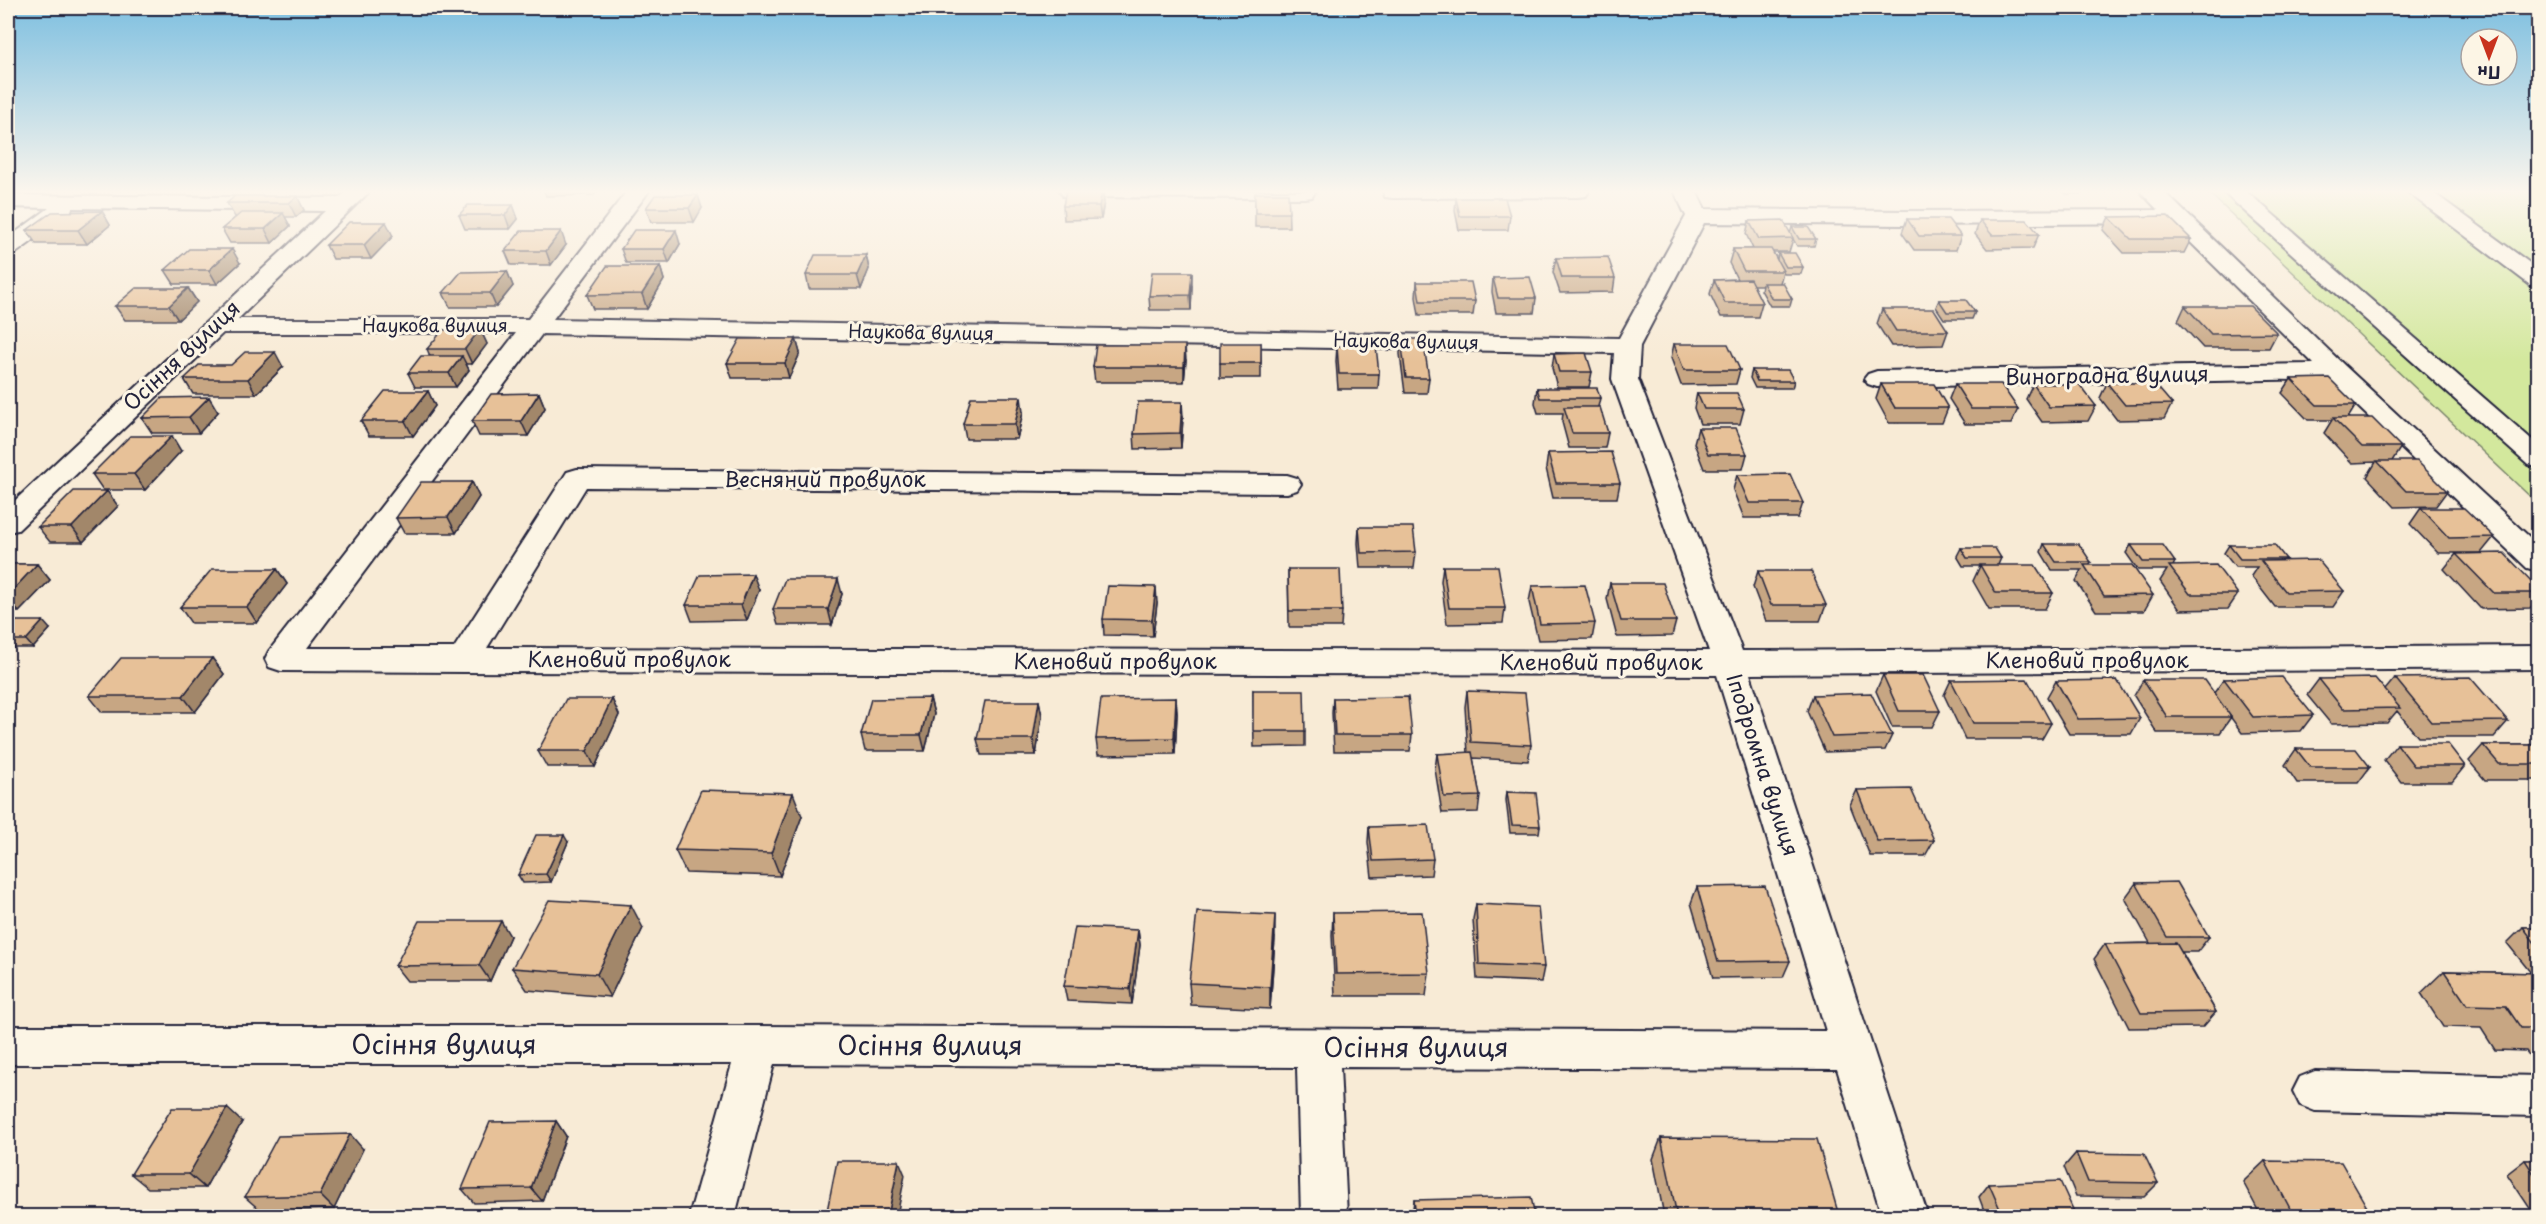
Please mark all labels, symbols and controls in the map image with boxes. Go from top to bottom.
north arrow [2459,27,2519,87]
text: Пн [2477,61,2501,85]
street label: Осіння вулиця [115,292,246,417]
street label: Наукова вулиця [362,311,508,338]
street label: Наукова вулиця [848,317,994,346]
street label: Наукова вулиця [1333,326,1479,355]
street label: Виноградна вулиця [2005,356,2209,392]
street label: Весняний провулок [724,462,926,494]
street label: Кленовий провулок [527,642,731,674]
street label: Кленовий провулок [1985,643,2189,675]
street label: Кленовий провулок [1013,644,1217,676]
street label: Кленовий провулок [1499,645,1703,677]
street label: Іподромна вулиця [1719,669,1809,860]
street label: Осіння вулиця [351,1024,537,1063]
street label: Осіння вулиця [837,1025,1023,1064]
street label: Осіння вулиця [1323,1027,1509,1066]

